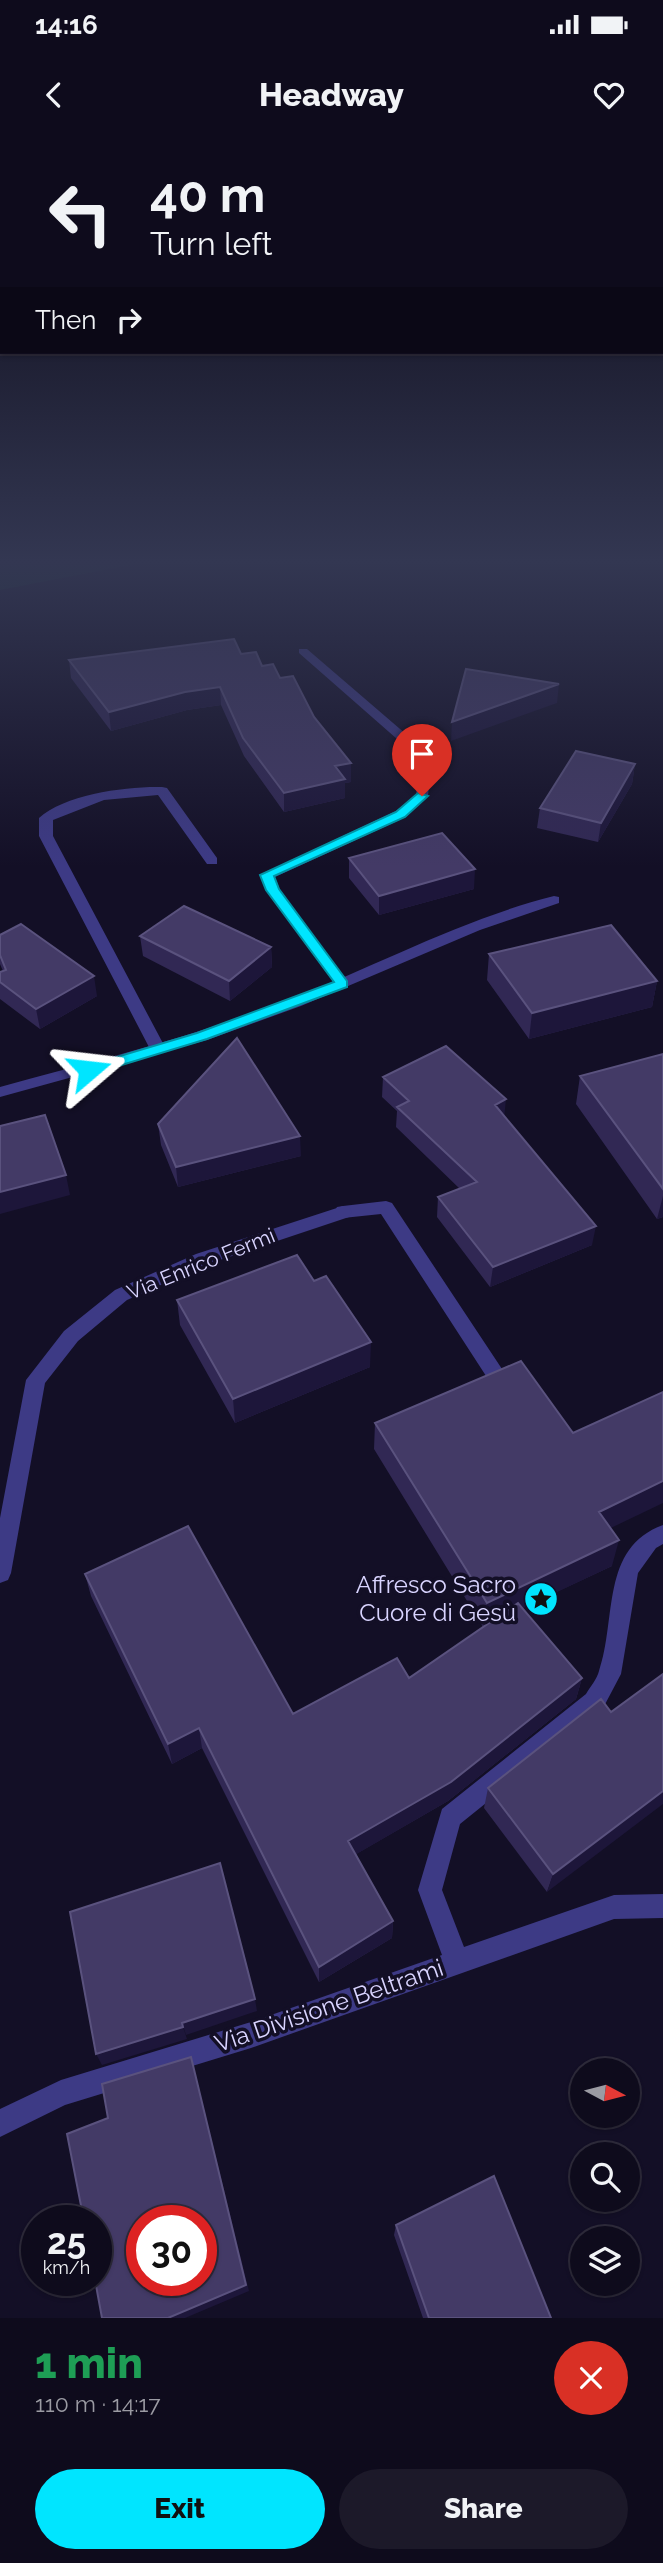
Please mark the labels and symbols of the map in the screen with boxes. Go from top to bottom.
pin [392,724,452,796]
position arrow [52,1033,126,1107]
street label: Via Enrico Fermi [123,1223,278,1305]
place label: Affresco Sacro Cuore di Gesù [356,1570,516,1627]
place icon: Affresco Sacro Cuore di Gesù [522,1580,560,1618]
street label: Via Divisione Beltrami [211,1953,447,2058]
north arrow [570,2058,640,2128]
speed limit sign: 30 [126,2205,217,2296]

